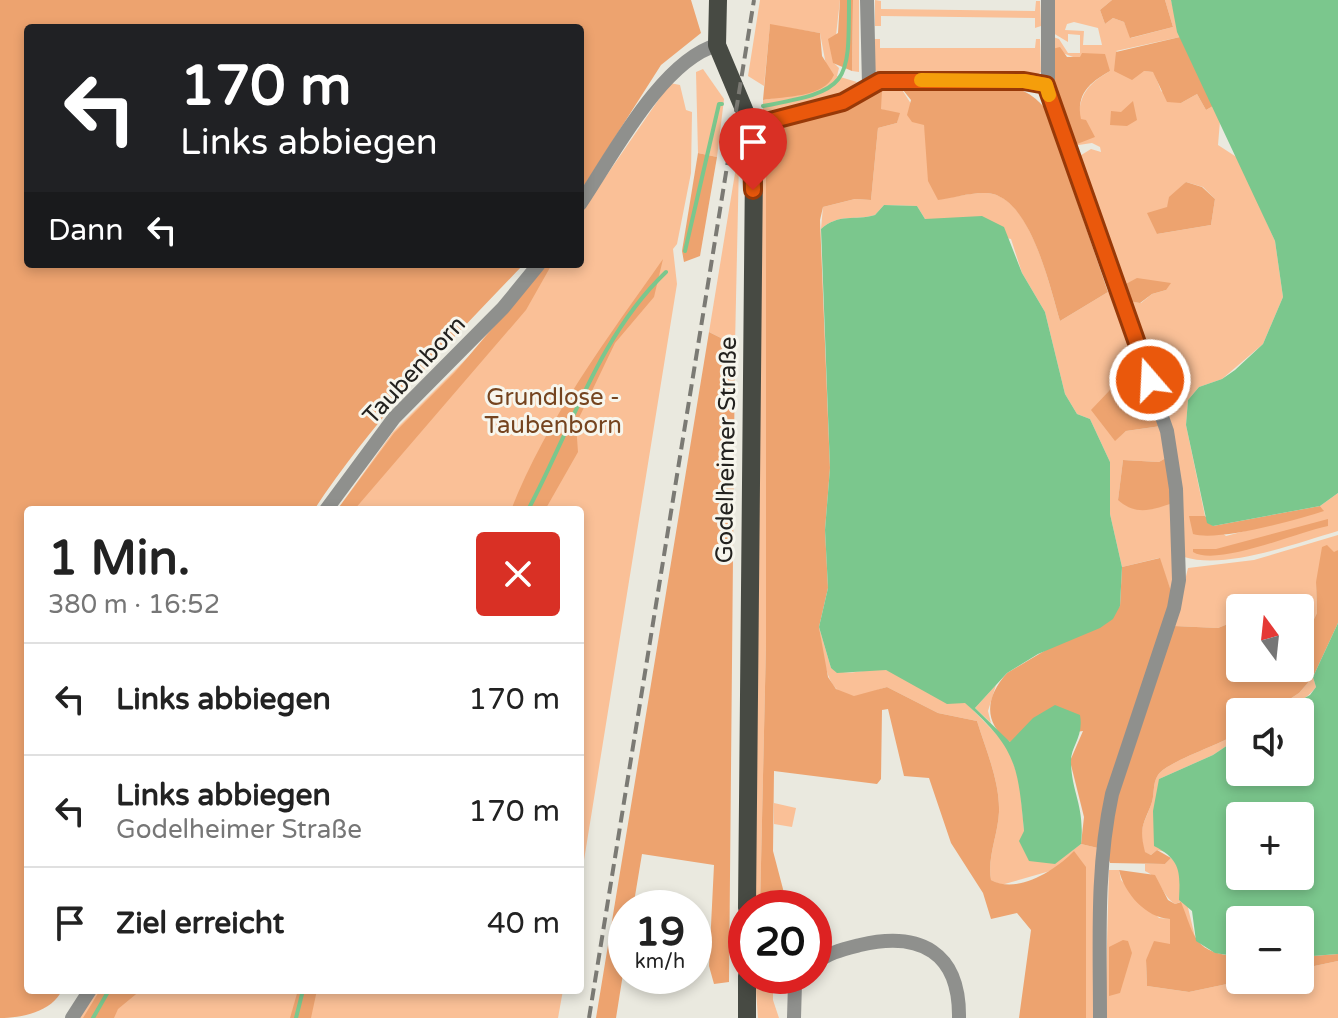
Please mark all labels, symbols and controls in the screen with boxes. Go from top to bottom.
text: 170 m [180,53,351,120]
icon: left [48,56,152,160]
pin [719,108,787,190]
icon: arrive [731,120,775,164]
text: Links abbiegen [180,121,438,164]
icon: left [140,208,184,252]
text: Dann [48,212,124,249]
street label: Taubenborn [357,310,472,431]
street label: Godelheimer Straße [710,336,743,564]
position arrow [1108,338,1192,422]
park label: Grundlose - Taubenborn [484,383,622,440]
text: 1 Min. [48,530,190,588]
button: close [476,532,560,616]
text: 380 m · 16:52 [48,589,220,620]
north arrow [1226,594,1314,682]
map controls [1226,594,1314,994]
icon: left [48,677,92,721]
text: Links abbiegen [116,681,331,718]
text: 170 m [468,681,560,718]
button: sound [1226,698,1314,786]
text: Links abbiegen [116,777,331,814]
icon: left [48,789,92,833]
text: 170 m [468,793,560,830]
button: + [1226,802,1314,890]
text: Godelheimer Straße [116,814,362,845]
speed limit sign: 20 [728,890,832,994]
icon: arrive [48,901,92,945]
text: Ziel erreicht [116,905,284,942]
text: 40 m [487,905,560,942]
button: − [1226,906,1314,994]
text: 19 [635,908,685,956]
text: km/h [635,950,685,974]

